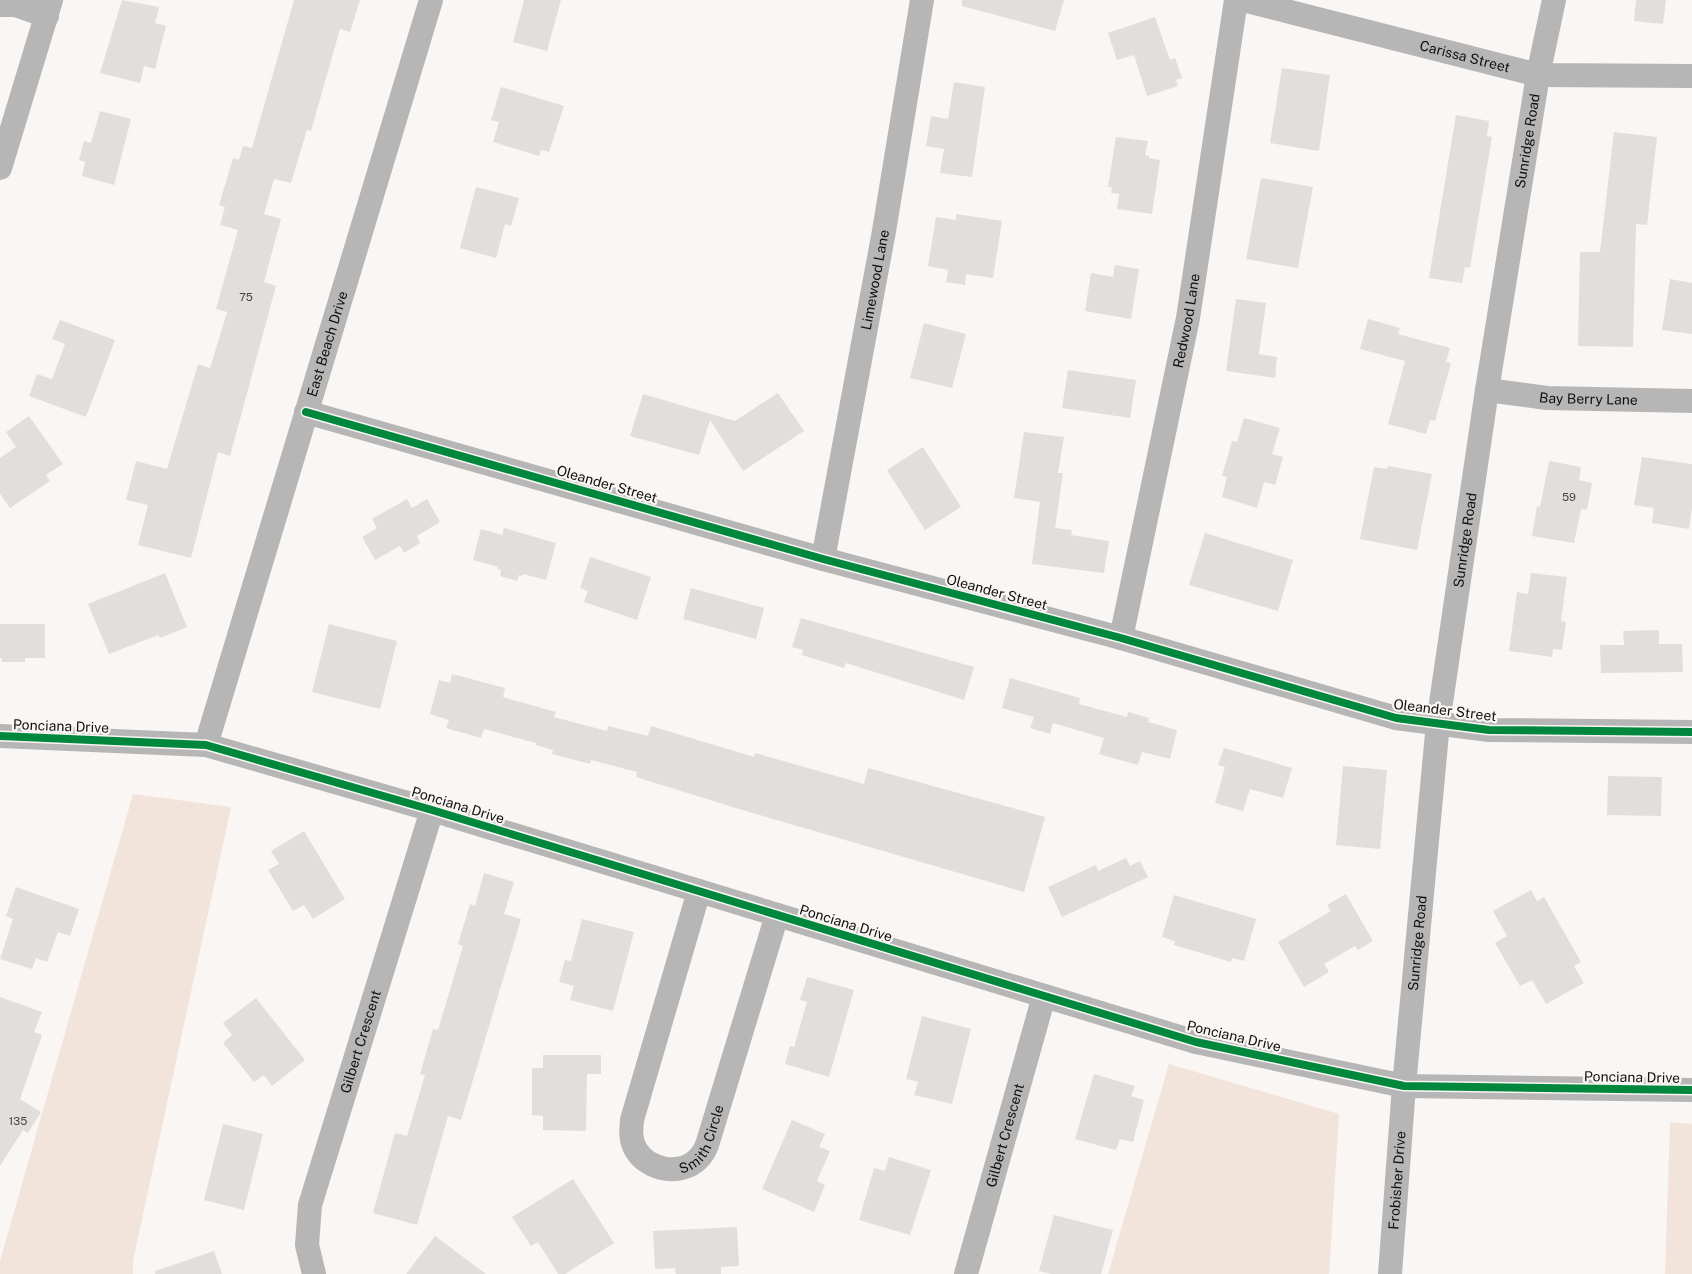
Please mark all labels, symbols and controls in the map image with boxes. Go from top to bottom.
street label: Carissa Street [1418,37,1512,76]
street label: Sunridge Road [1512,92,1543,190]
street label: Limewood Lane [858,228,892,331]
street label: Redwood Lane [1170,272,1203,369]
street label: East Beach Drive [304,289,351,399]
house number: 75 [239,291,253,303]
street label: Bay Berry Lane [1538,389,1638,408]
street label: Oleander Street [555,462,659,506]
street label: Sunridge Road [1450,491,1480,589]
house number: 59 [1562,491,1576,503]
street label: Oleander Street [945,571,1049,613]
street label: Oleander Street [1393,696,1497,724]
street label: Ponciana Drive [13,716,109,736]
street label: Ponciana Drive [410,783,506,827]
street label: Sunridge Road [1405,895,1430,992]
street label: Ponciana Drive [798,901,894,945]
street label: Gilbert Crescent [337,988,384,1095]
street label: Ponciana Drive [1185,1017,1283,1055]
street label: Ponciana Drive [1584,1068,1680,1086]
street label: Gilbert Crescent [983,1082,1027,1189]
street label: Smith Circle [677,1103,727,1177]
house number: 135 [9,1115,27,1127]
street label: Frobisher Drive [1385,1130,1409,1230]

